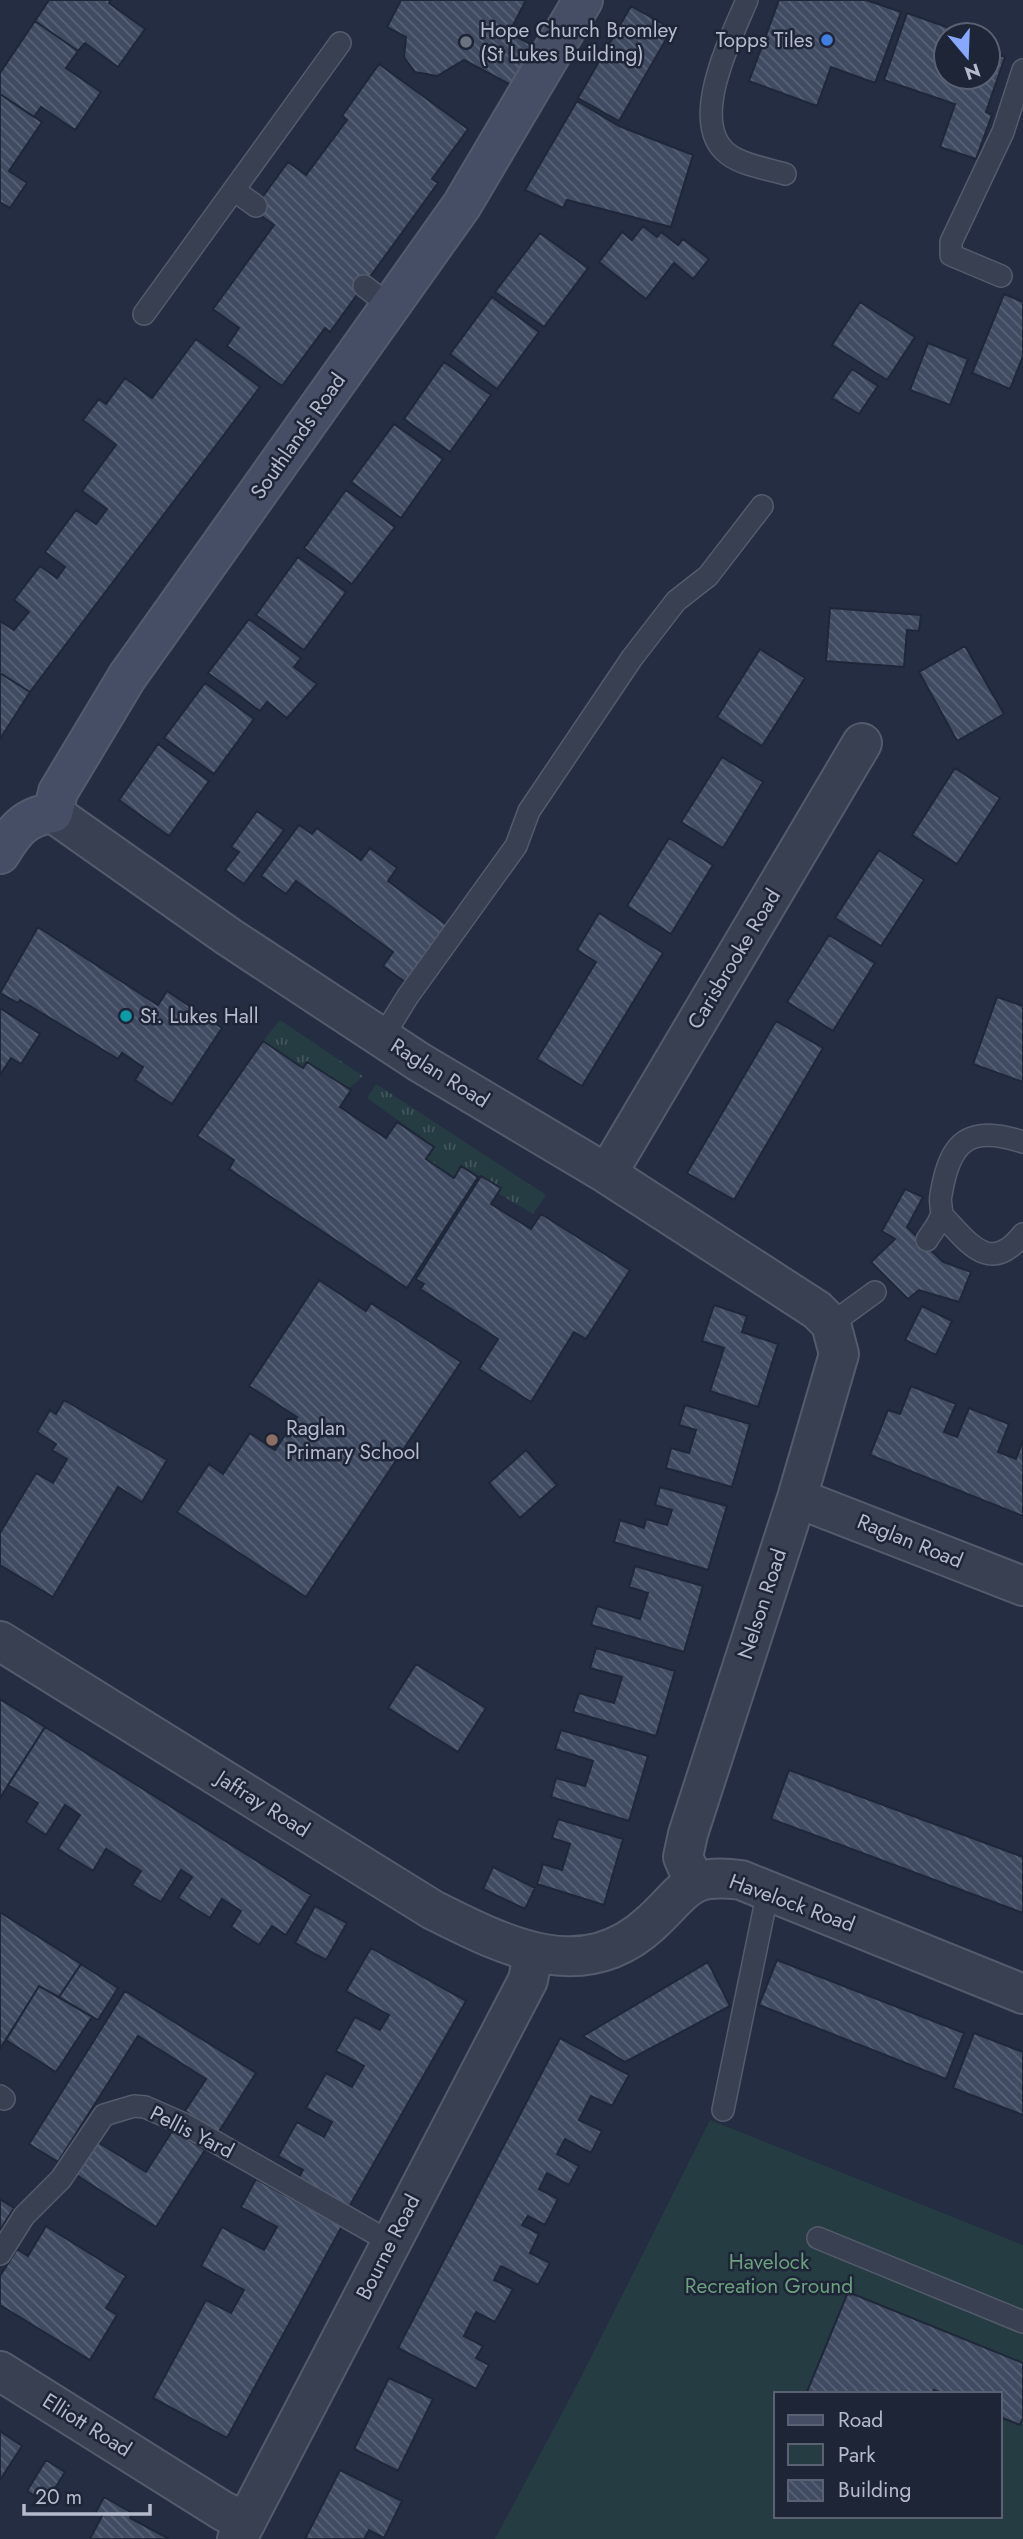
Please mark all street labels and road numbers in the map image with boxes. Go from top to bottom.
street label: Southlands Road [243,367,353,505]
street label: Carisbrooke Road [680,883,788,1035]
street label: Raglan Road [385,1031,495,1115]
street label: Raglan Road [853,1506,967,1576]
street label: Nelson Road [730,1545,794,1663]
street label: Jaffray Road [208,1762,316,1845]
street label: Havelock Road [725,1866,859,1940]
street label: Pellis Yard [145,2098,239,2166]
street label: Bourne Road [349,2189,427,2305]
street label: Elliott Road [37,2386,137,2464]

